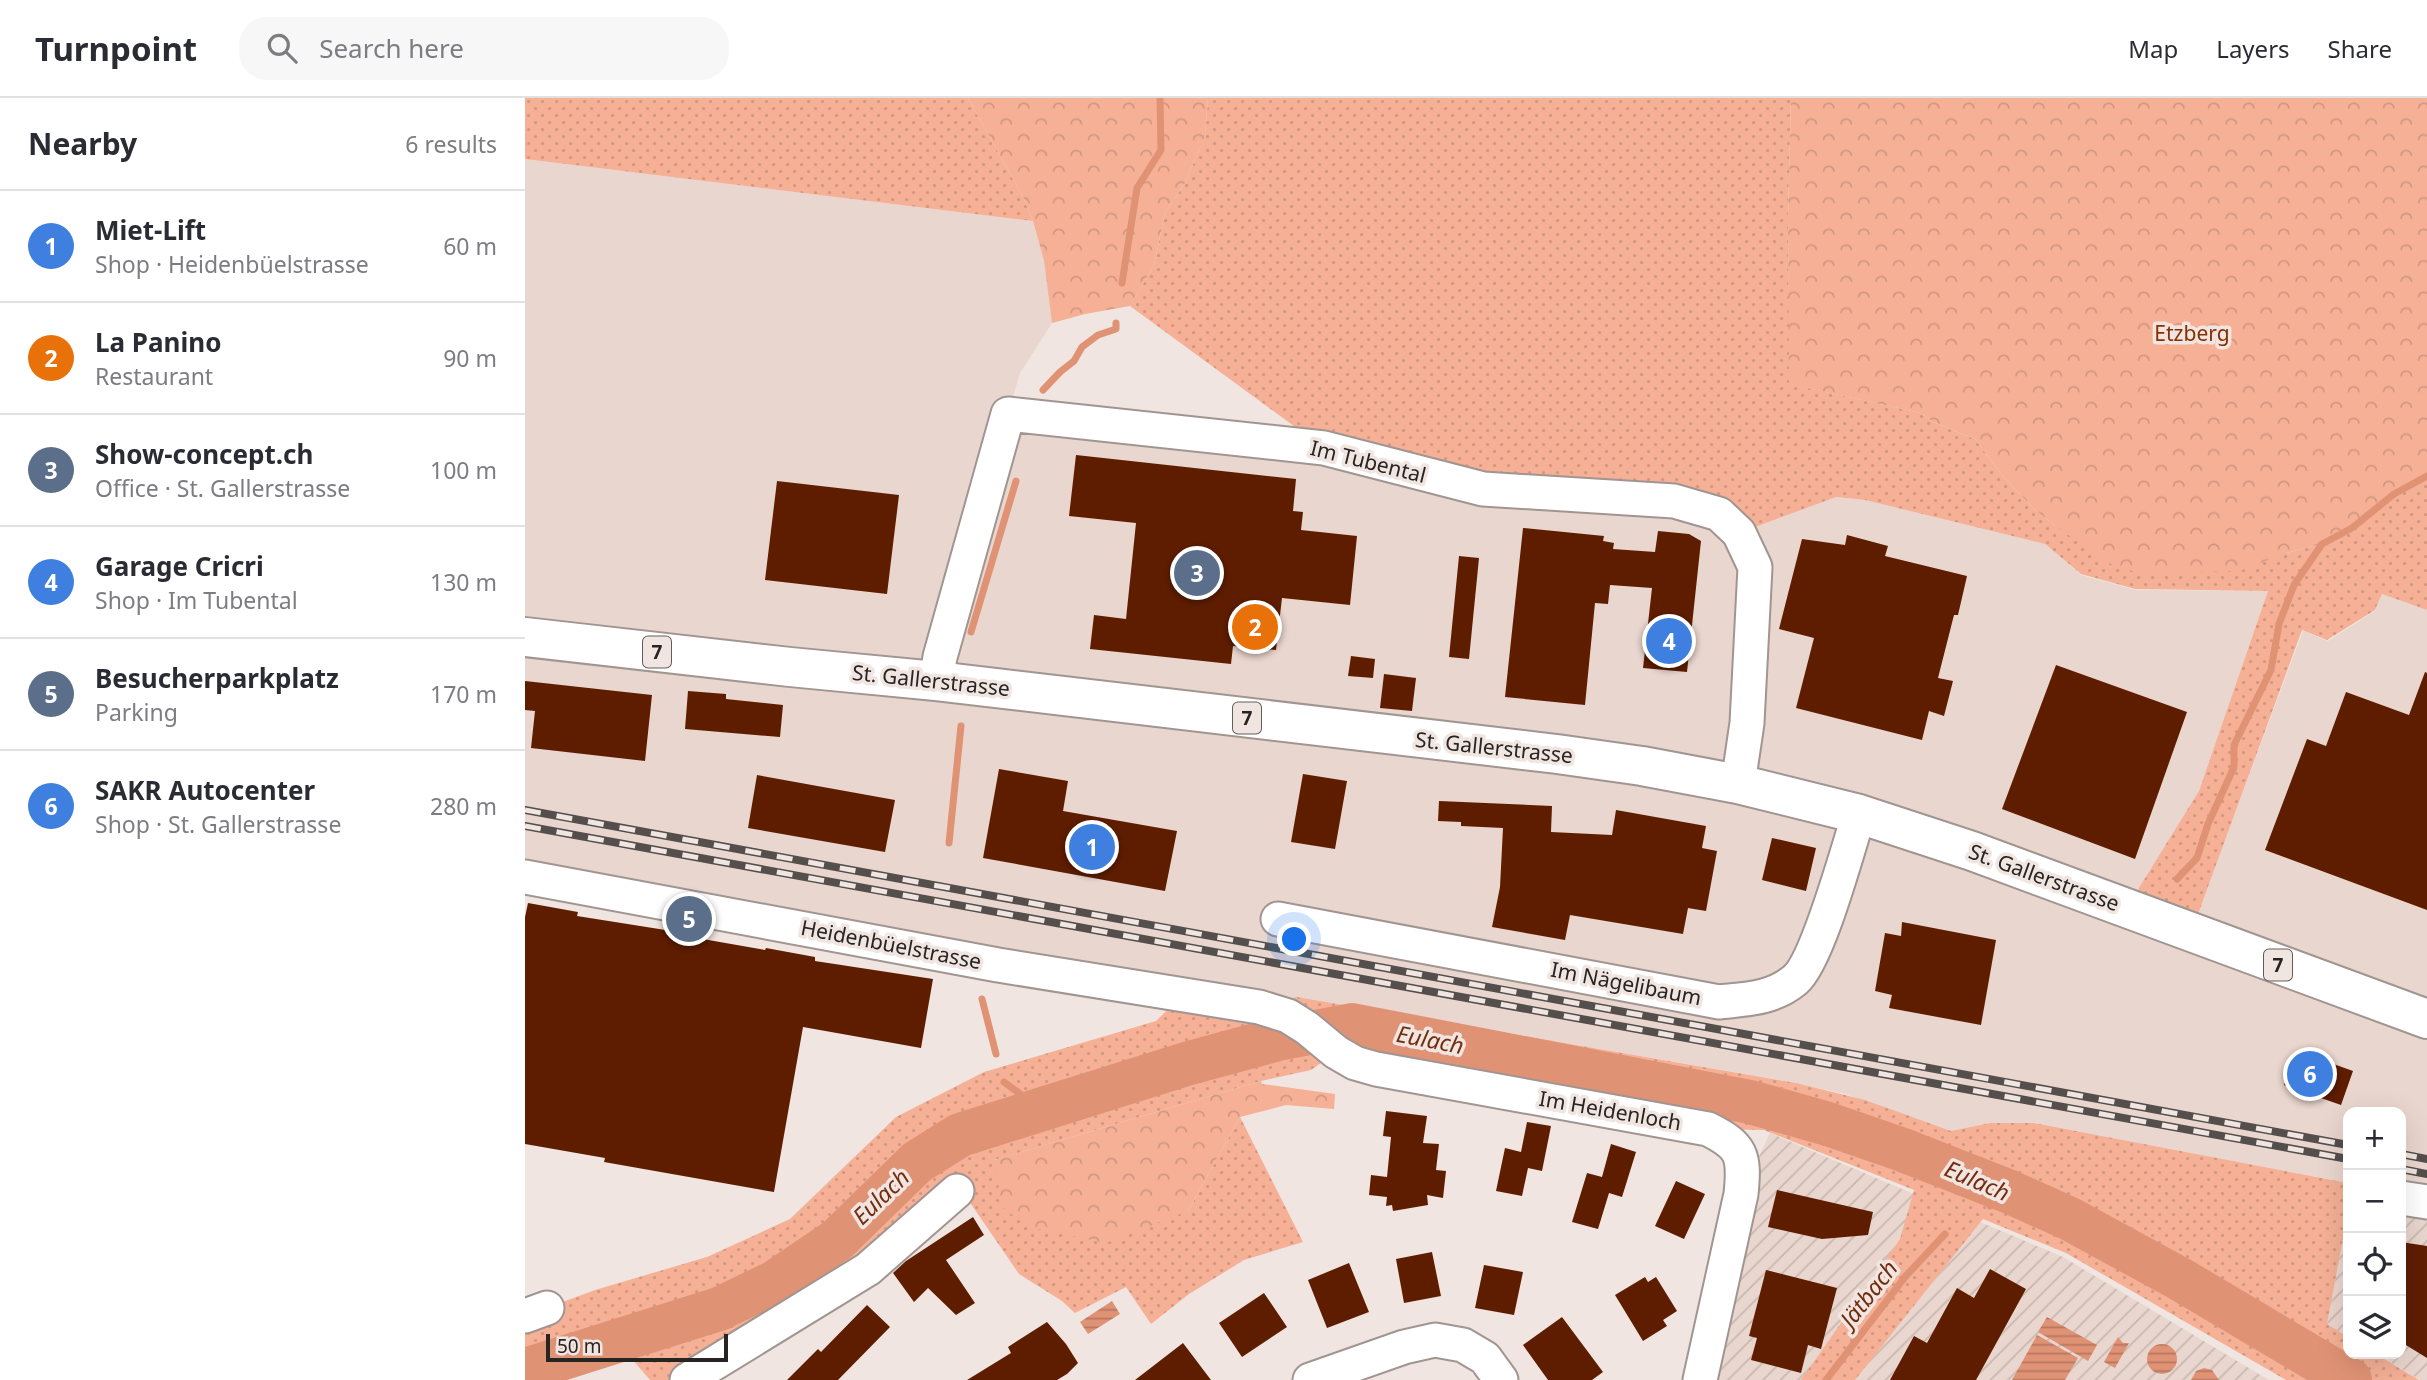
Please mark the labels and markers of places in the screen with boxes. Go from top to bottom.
pin: 3 [1174,547,1220,599]
pin: 2 [1232,601,1278,653]
pin: 4 [1646,615,1692,667]
pin: 1 [1069,821,1115,873]
pin: 5 [666,893,712,945]
pin: 6 [2287,1048,2333,1100]

